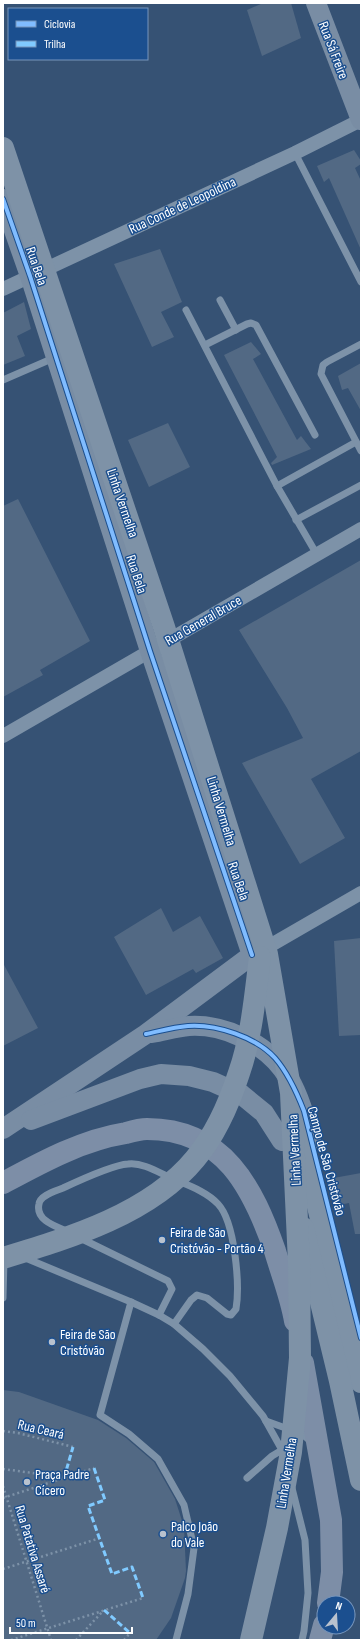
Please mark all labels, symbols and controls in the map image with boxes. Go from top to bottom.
legend [8,8,148,60]
text: Ciclovia [44,17,76,32]
street label: Rua Sá Freire [315,19,352,81]
text: Trilha [44,37,66,52]
street label: Rua Conde de Leopoldina [126,173,239,238]
street label: Rua Bela [22,245,51,288]
street label: Linha Vermelha [103,467,142,540]
street label: Rua Bela [122,553,151,596]
street label: Rua General Bruce [162,592,245,649]
street label: Linha Vermelha [203,774,240,848]
street label: Rua Bela [224,860,253,903]
street label: Campo de São Cristóvão [304,1105,349,1218]
street label: Linha Vermelha [284,1114,305,1186]
place label: Feira de São Cristóvão - Portão 4 [170,1224,264,1257]
marker: Feira de São Cristóvão - Portão 4 [157,1235,167,1245]
place label: Feira de São Cristóvão [60,1326,116,1359]
marker: Feira de São Cristóvão [47,1337,57,1347]
street label: Rua Ceará [16,1416,66,1443]
street label: Linha Vermelha [273,1436,300,1510]
place label: Praça Padre Cícero [35,1466,90,1499]
marker: Praça Padre Cícero [22,1477,32,1487]
street label: Rua Patativa Assaré [11,1503,54,1595]
place label: Palco João do Vale [171,1518,218,1551]
marker: Palco João do Vale [158,1529,168,1539]
north arrow [316,1595,356,1635]
text: N [334,1599,344,1613]
scale bar [10,1609,132,1635]
text: 50 m [16,1616,36,1631]

